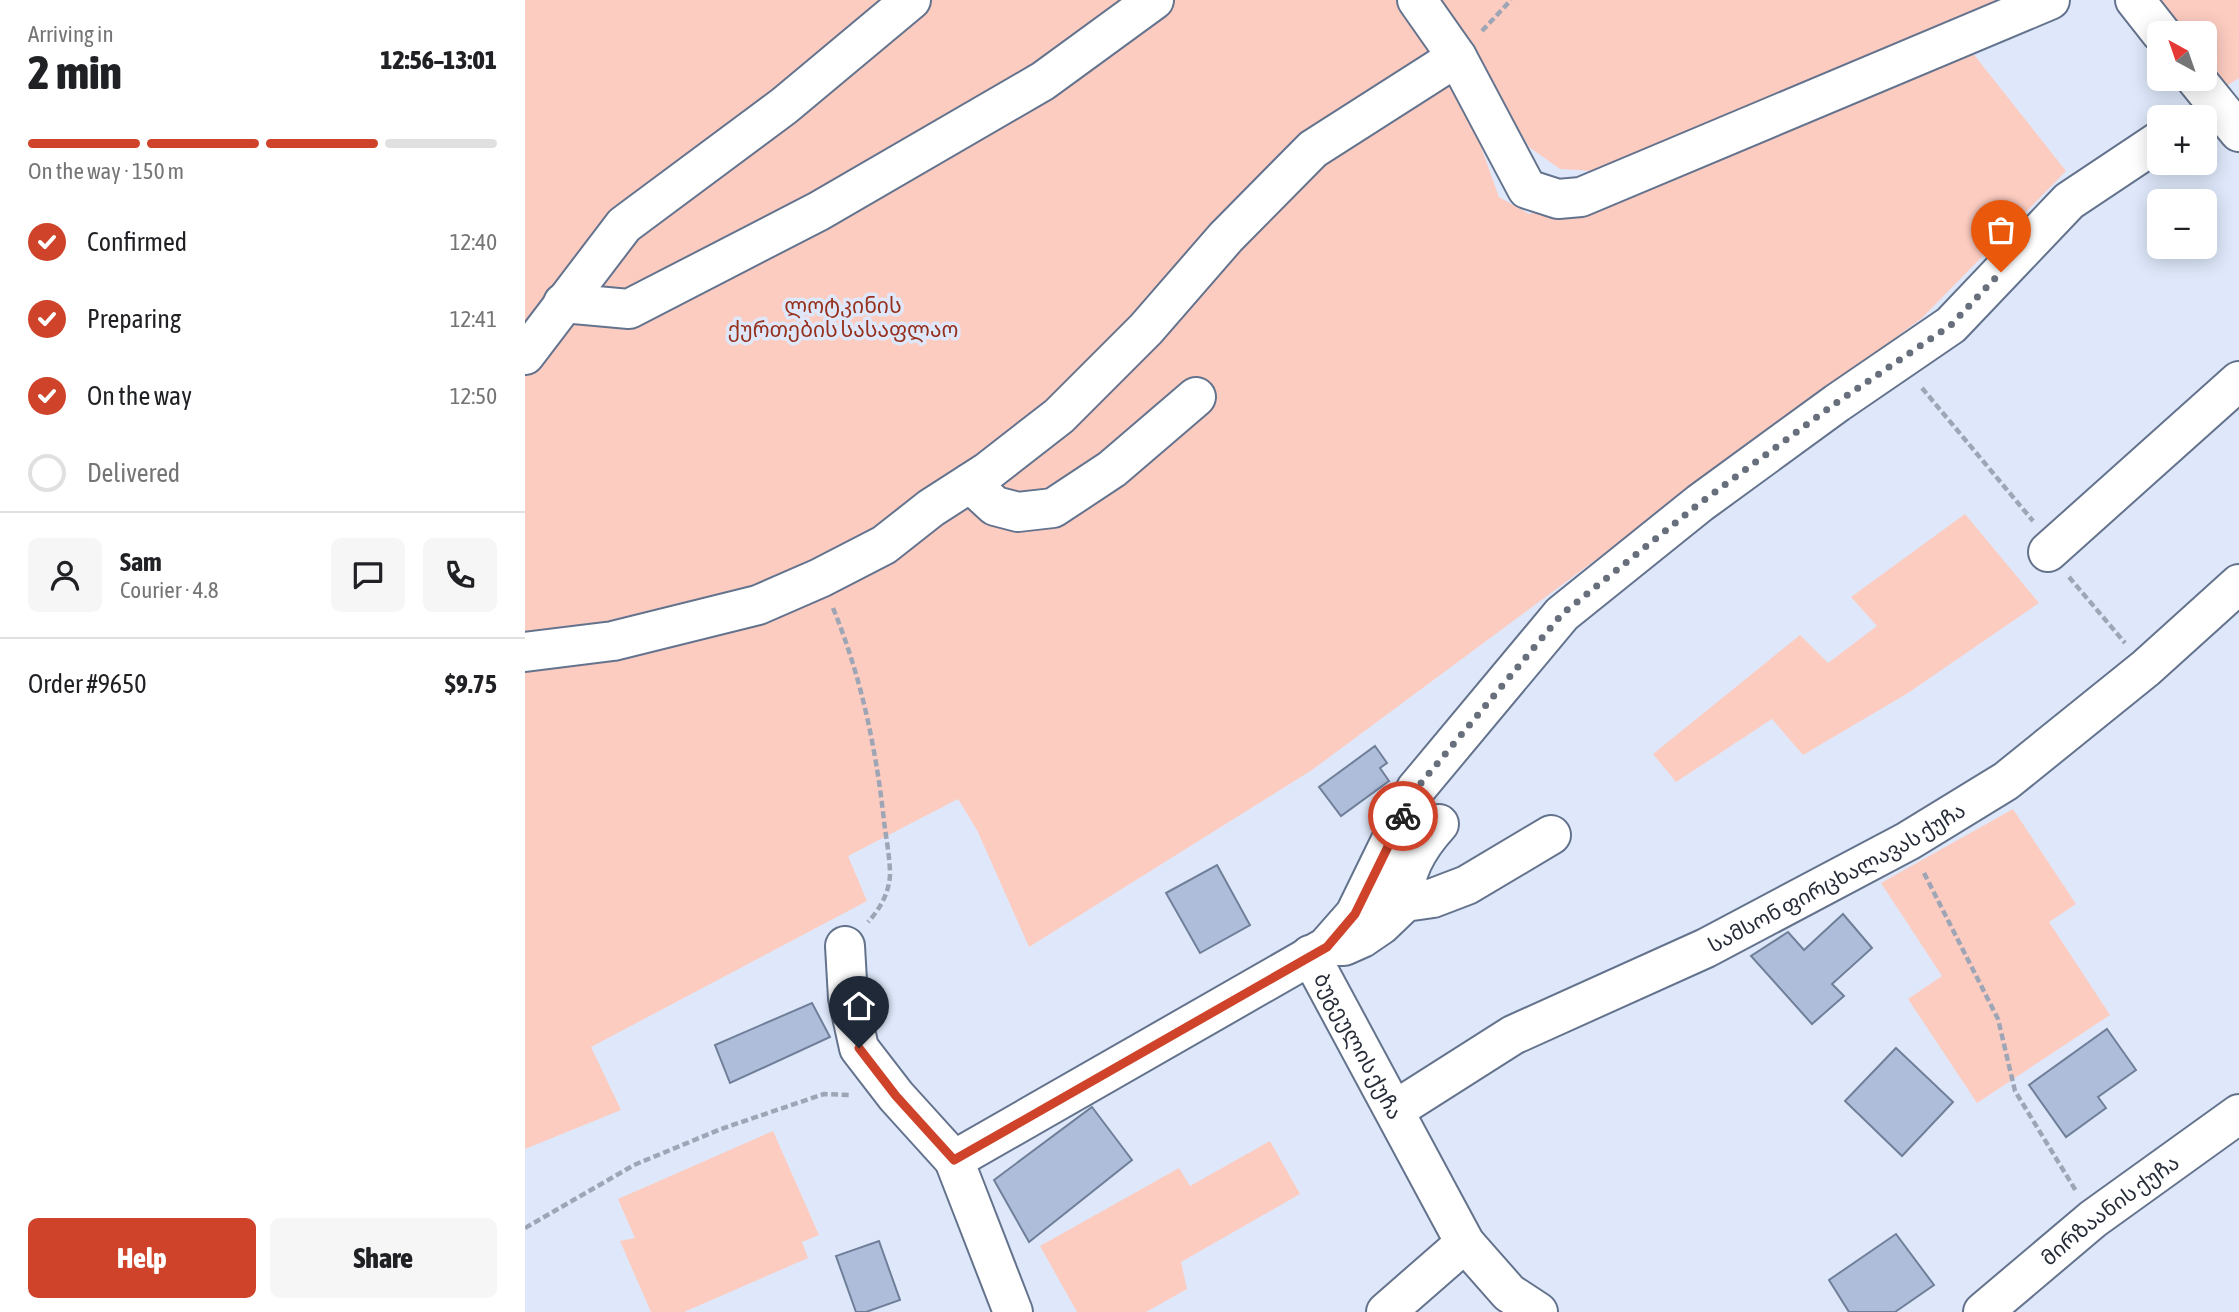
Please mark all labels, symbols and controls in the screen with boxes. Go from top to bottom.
text: Arriving in [28,21,114,47]
north arrow [2147,21,2217,91]
map controls [2147,21,2217,259]
text: 12:56–13:01 [380,45,497,75]
text: 2 min [28,46,122,99]
button: + [2147,105,2217,175]
text: On the way · 150 m [28,158,184,184]
button: − [2147,189,2217,259]
pin [1971,200,2031,272]
icon: bag [1982,211,2020,249]
icon: check [28,223,66,261]
text: Confirmed [87,227,187,257]
text: 12:40 [450,229,497,255]
park label: ლოტკინის ქურთების სასაფლაო [728,293,958,343]
icon: check [28,300,66,338]
text: Preparing [87,304,181,334]
text: 12:41 [450,306,497,332]
icon: check [28,377,66,415]
text: On the way [87,381,192,411]
text: 12:50 [450,383,497,409]
text: Delivered [87,458,180,488]
button: person [28,538,102,612]
button: chat [331,538,405,612]
button: phone [423,538,497,612]
text: Sam [120,547,162,577]
text: Courier · 4.8 [120,577,219,603]
text: Order #9650 [28,669,147,699]
text: $9.75 [445,669,497,699]
courier [1368,781,1438,851]
icon: bike [1384,797,1422,835]
street label: სამსონ ფირცხალავას ქუჩა [1704,797,1969,957]
street label: ბუგეულის ქუჩა [1310,968,1408,1123]
pin [829,976,889,1048]
icon: home [840,987,878,1025]
street label: მირზაანის ქუჩა [2036,1149,2183,1270]
button: Help [28,1218,256,1298]
button: Share [270,1218,497,1298]

